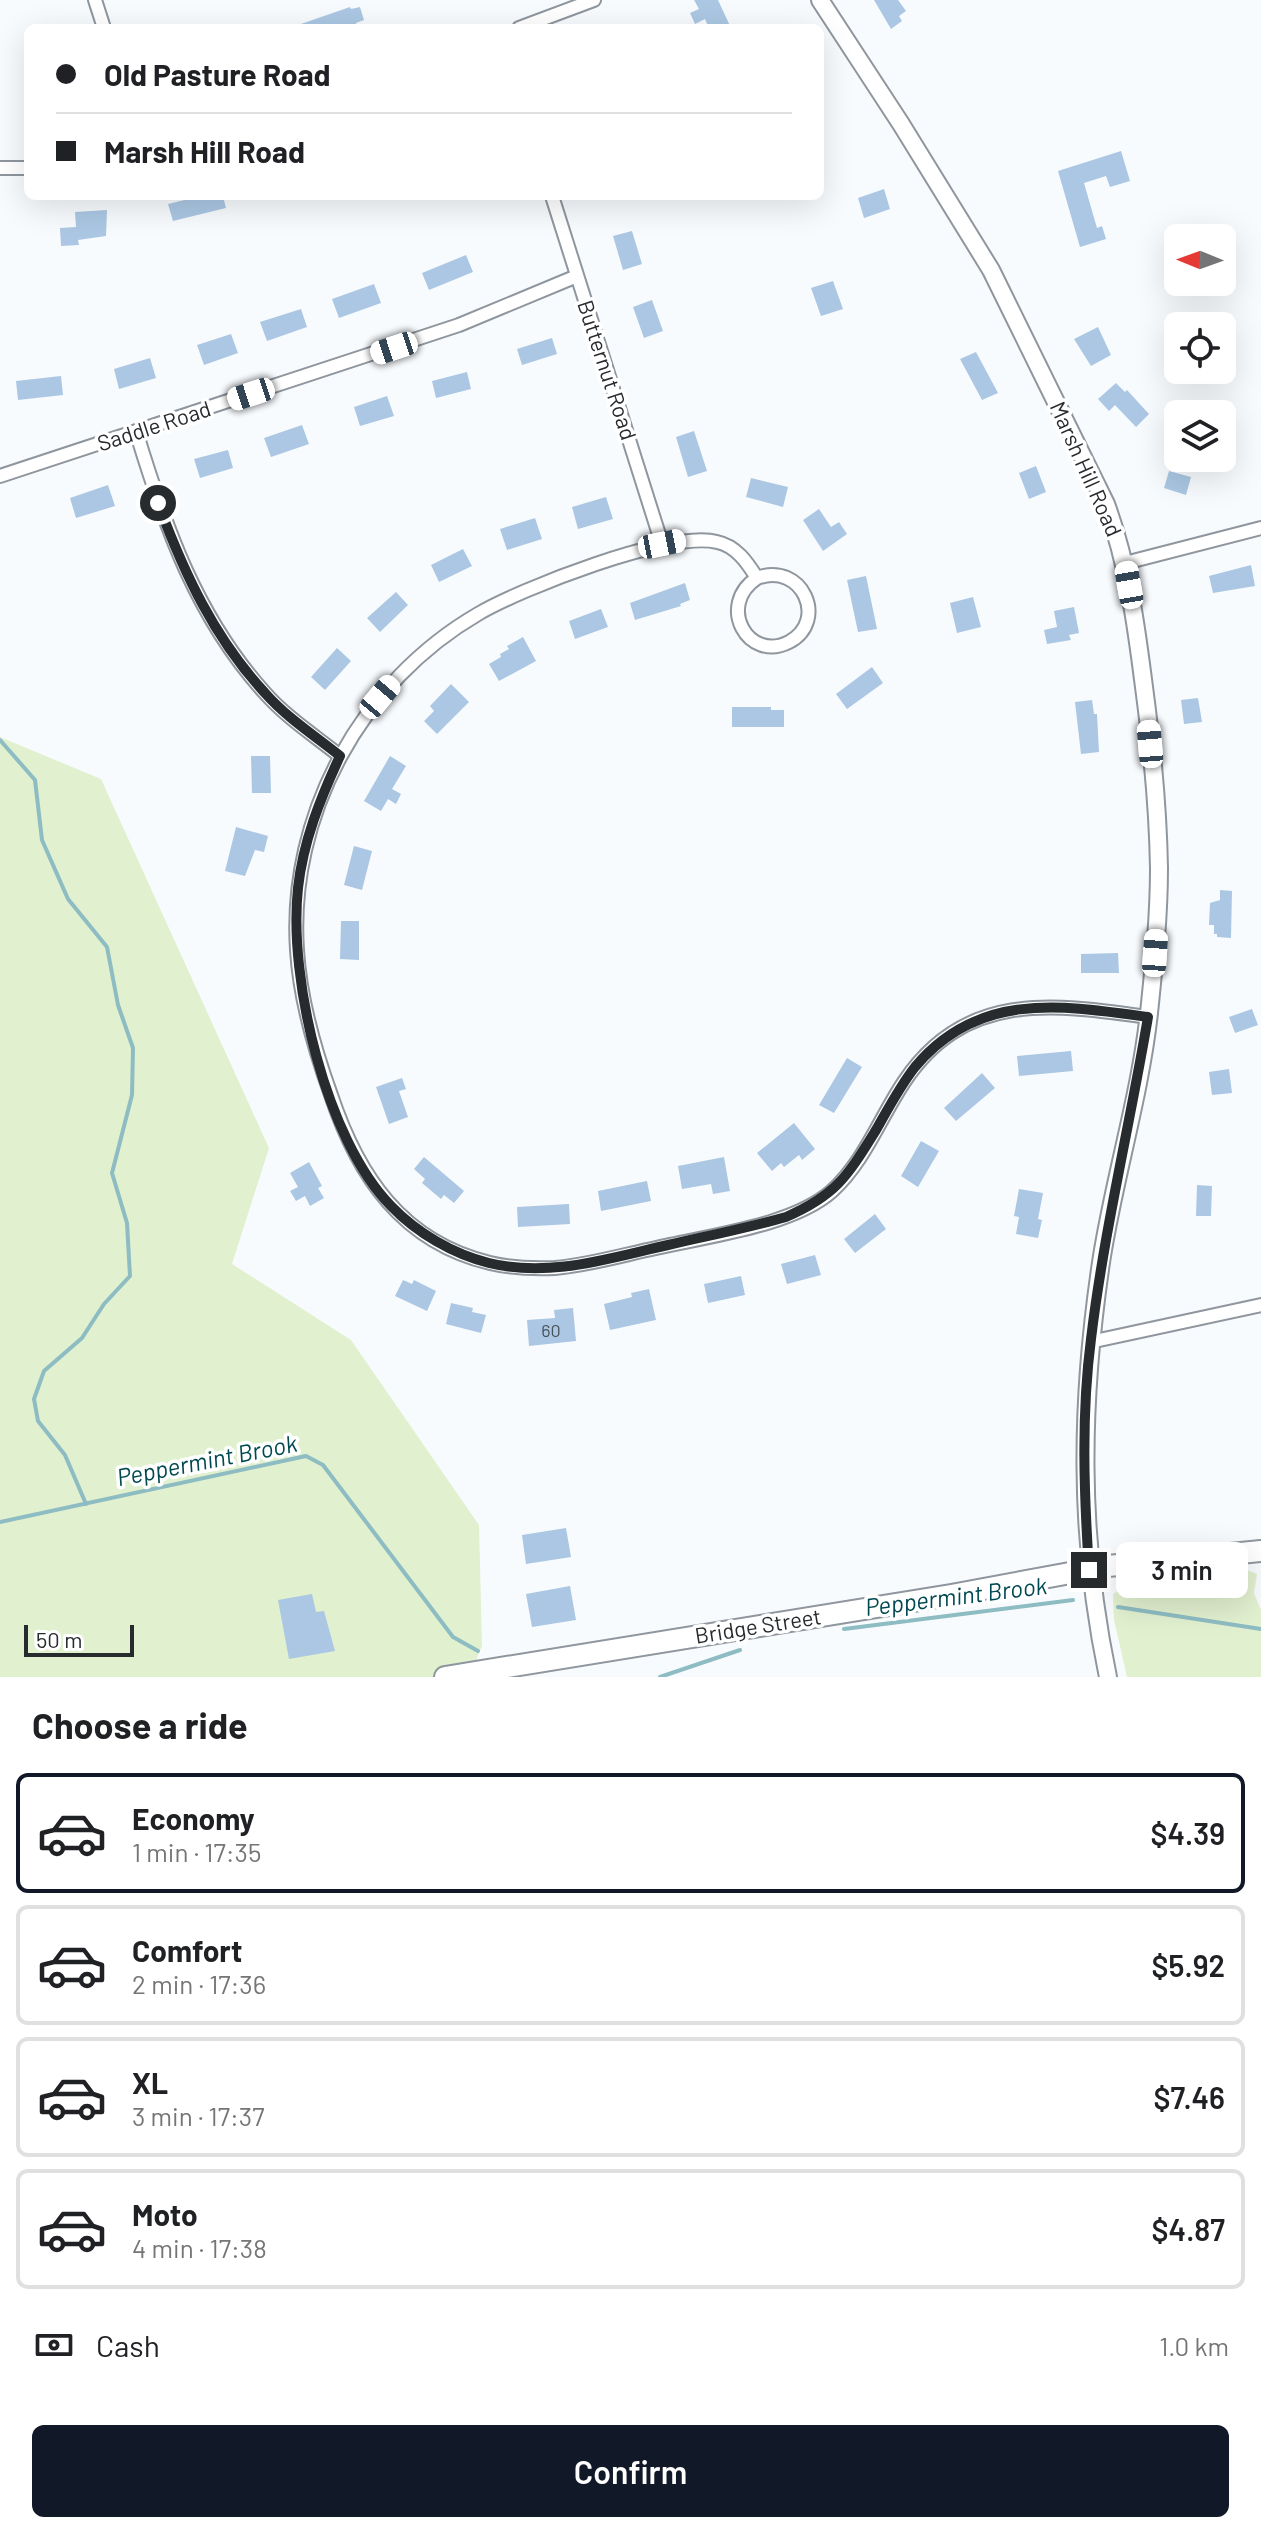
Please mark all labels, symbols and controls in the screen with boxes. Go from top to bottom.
text: Old Pasture Road [104,56,330,92]
text: Marsh Hill Road [104,133,305,169]
north arrow [1164,224,1236,296]
map controls [1164,224,1236,472]
street label: Butternut Road [573,297,643,443]
button: locate [1164,312,1236,384]
car [367,329,421,367]
car [224,375,278,413]
street label: Saddle Road [94,394,214,456]
street label: Marsh Hill Road [1046,397,1128,540]
button: layers [1164,400,1236,472]
route start [140,485,176,521]
car [636,528,688,560]
car [1113,559,1145,611]
car [355,671,405,723]
car [1136,719,1164,769]
car [1141,928,1169,978]
house number: 60 [541,1319,561,1341]
water label: Peppermint Brook [114,1428,300,1491]
callout: 3 min [1117,1542,1249,1598]
route end [1071,1552,1107,1588]
text: 3 min [1151,1554,1213,1585]
water label: Peppermint Brook [863,1570,1049,1621]
street label: Bridge Street [693,1602,823,1648]
scale bar [24,1621,134,1657]
text: 50 m [36,1626,82,1652]
text: Choose a ride [32,1703,248,1746]
icon: car [36,1797,108,1869]
text: Economy [132,1800,255,1836]
text: $4.39 [1151,1815,1225,1851]
text: 1 min · 17:35 [132,1836,261,1867]
icon: car [36,1929,108,2001]
text: Comfort [132,1932,242,1968]
text: $5.92 [1152,1947,1225,1983]
text: 2 min · 17:36 [132,1968,266,1999]
icon: car [36,2061,108,2133]
text: XL [132,2064,168,2100]
text: $7.46 [1153,2079,1225,2115]
text: 3 min · 17:37 [132,2100,265,2131]
icon: car [36,2193,108,2265]
text: Moto [132,2196,198,2232]
text: $4.87 [1152,2211,1225,2247]
text: 4 min · 17:38 [132,2232,267,2263]
icon: cash [32,2323,76,2367]
text: Cash [96,2327,160,2363]
text: 1.0 km [1159,2330,1229,2361]
button: Confirm [32,2425,1229,2517]

